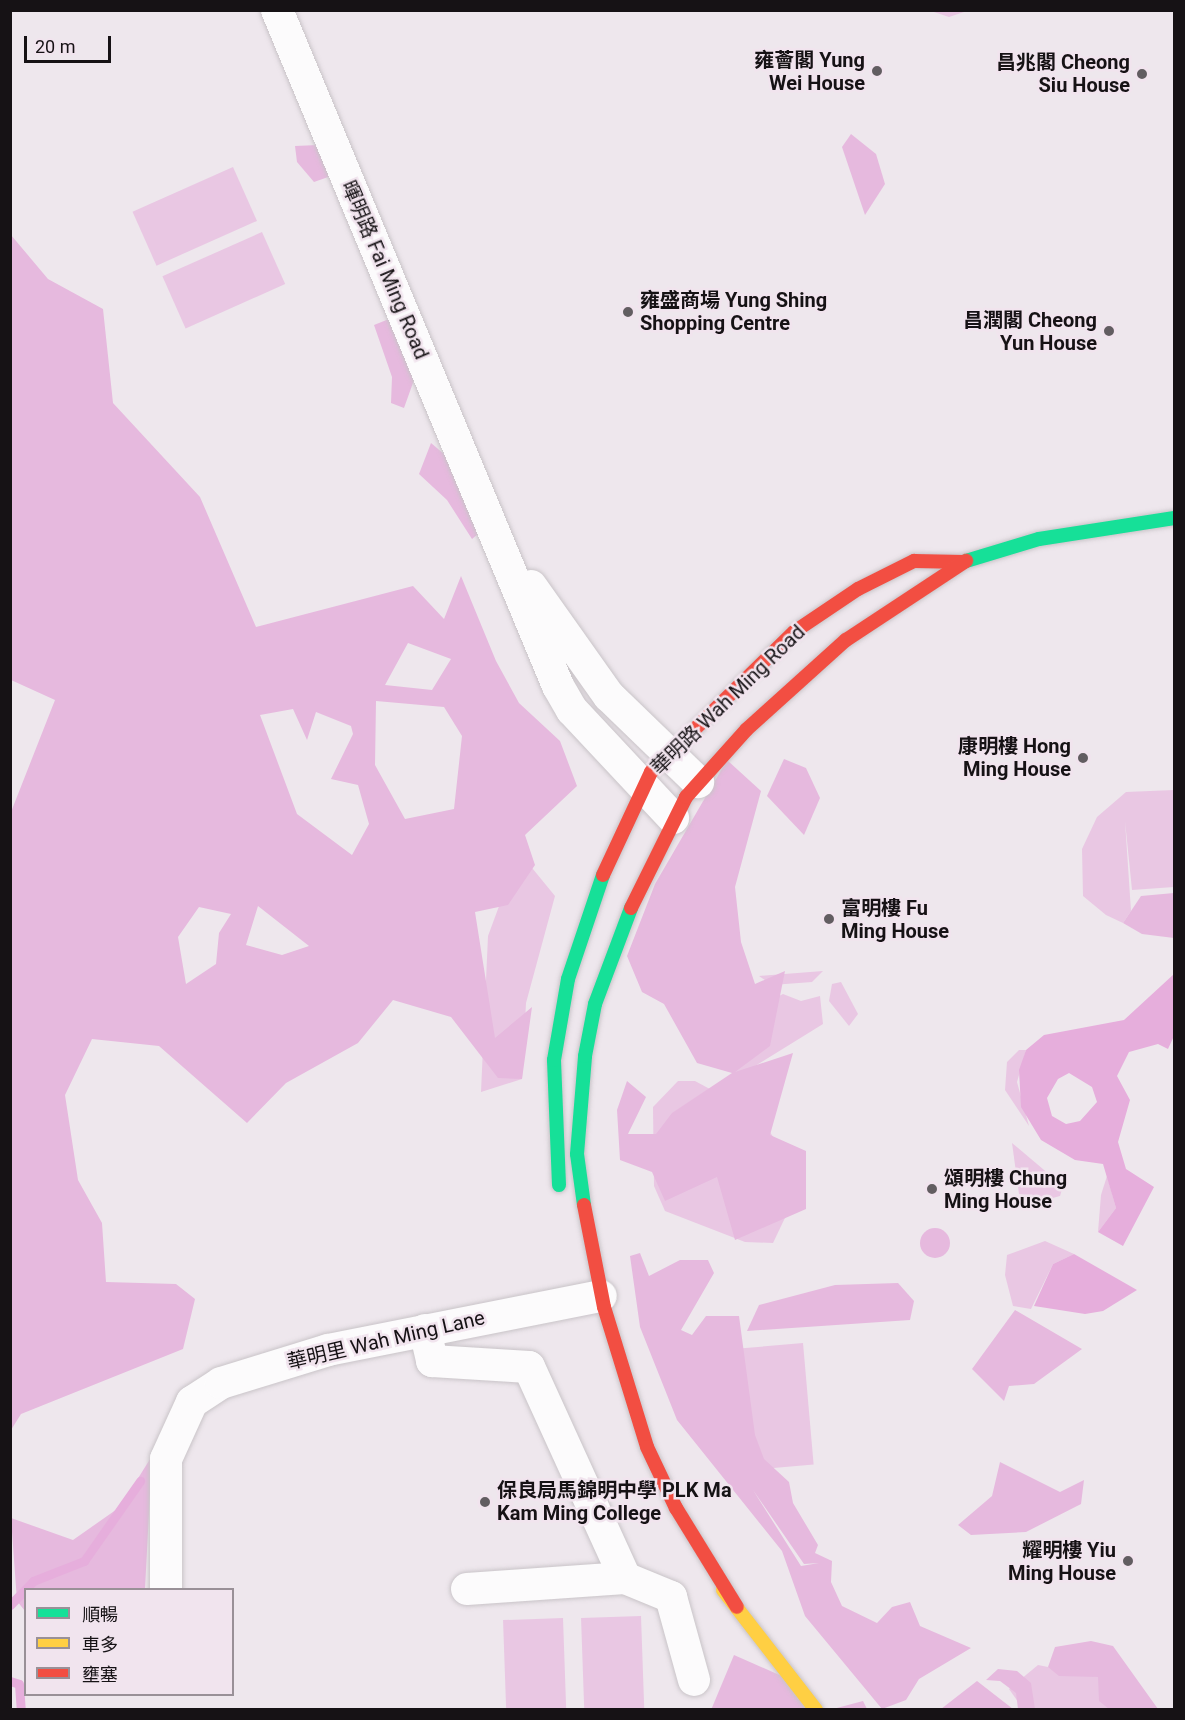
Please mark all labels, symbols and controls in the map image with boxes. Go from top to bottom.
scale bar [27,24,114,62]
text: 20 m [35,36,75,57]
place label: 雍薈閣 Yung Wei House [754,48,865,95]
place label: 昌兆閣 Cheong Siu House [996,51,1130,98]
marker: 雍薈閣 Yung Wei House [870,64,884,78]
marker: 昌兆閣 Cheong Siu House [1135,67,1149,81]
street label: 暉明路 Fai Ming Road [336,177,434,363]
place label: 雍盛商場 Yung Shing Shopping Centre [640,288,827,335]
marker: 雍盛商場 Yung Shing Shopping Centre [621,305,635,319]
place label: 昌潤閣 Cheong Yun House [963,308,1097,355]
marker: 昌潤閣 Cheong Yun House [1102,324,1116,338]
street label: 華明路 Wah Ming Road [646,620,810,780]
place label: 康明樓 Hong Ming House [958,734,1071,781]
marker: 康明樓 Hong Ming House [1076,751,1090,765]
place label: 富明樓 Fu Ming House [841,896,949,943]
marker: 富明樓 Fu Ming House [822,912,836,926]
place label: 頌明樓 Chung Ming House [944,1166,1067,1213]
marker: 頌明樓 Chung Ming House [925,1182,939,1196]
street label: 華明里 Wah Ming Lane [285,1306,487,1374]
place label: 保良局馬錦明中學 PLK Ma Kam Ming College [497,1478,732,1525]
marker: 保良局馬錦明中學 PLK Ma Kam Ming College [478,1495,492,1509]
place label: 耀明樓 Yiu Ming House [1008,1538,1116,1585]
marker: 耀明樓 Yiu Ming House [1121,1554,1135,1568]
legend [24,1588,234,1696]
text: 順暢 [82,1604,118,1625]
text: 車多 [82,1634,118,1655]
text: 壅塞 [82,1664,118,1685]

